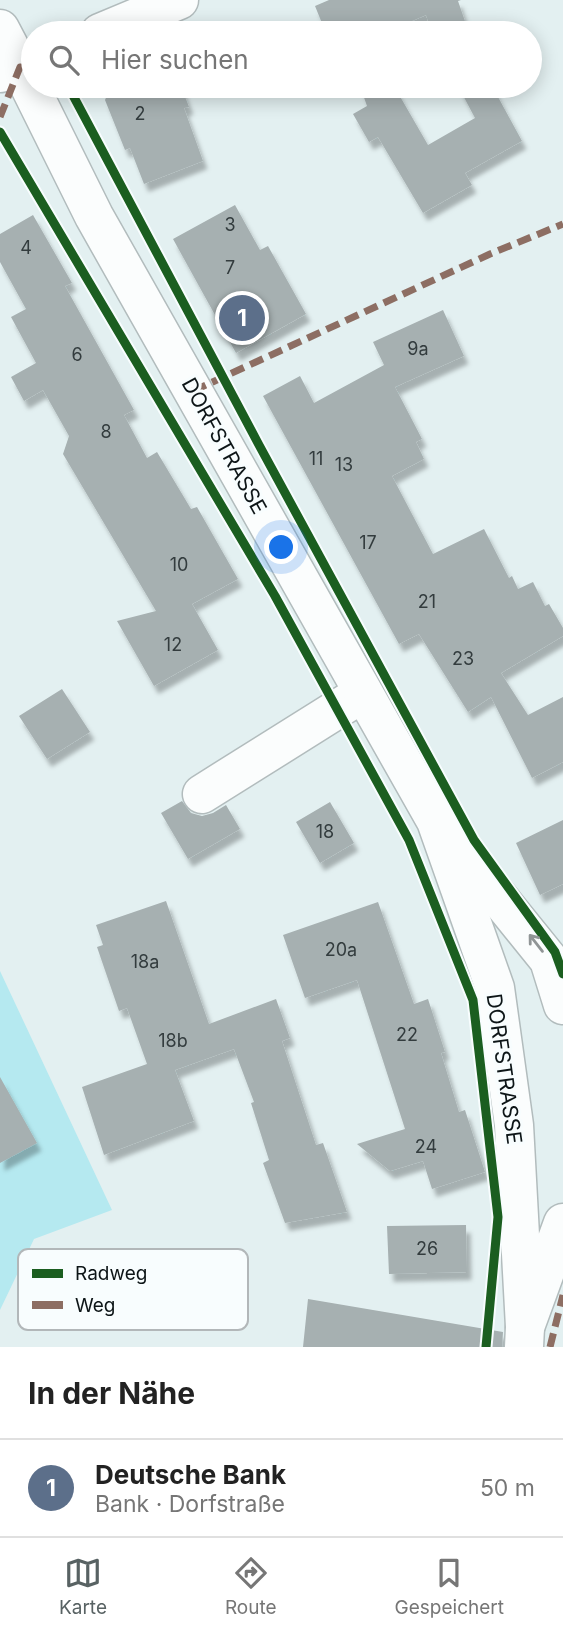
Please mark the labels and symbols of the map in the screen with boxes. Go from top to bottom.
house number: 2 [135,103,145,124]
house number: 3 [224,214,236,235]
house number: 4 [20,237,32,258]
house number: 7 [225,257,235,278]
pin: 1 [219,292,265,344]
house number: 9a [407,338,429,359]
house number: 6 [71,344,83,365]
street label: DORFSTRASSE [177,373,272,518]
house number: 8 [100,421,112,442]
house number: 11 [309,448,323,469]
house number: 13 [335,454,353,475]
your location [264,530,298,564]
house number: 17 [359,532,377,553]
house number: 10 [170,554,188,575]
house number: 21 [418,591,436,612]
house number: 12 [164,634,182,655]
house number: 23 [452,648,474,669]
house number: 18 [316,821,334,842]
one-way arrow [529,934,544,953]
house number: 20a [325,939,357,960]
house number: 18a [131,951,159,972]
street label: DORFSTRASSE [482,992,527,1146]
house number: 22 [396,1024,418,1045]
house number: 18b [158,1030,188,1051]
house number: 24 [415,1136,437,1157]
house number: 26 [416,1238,438,1259]
legend [18,1249,248,1330]
text: Radweg [75,1262,147,1285]
text: Weg [75,1294,116,1317]

